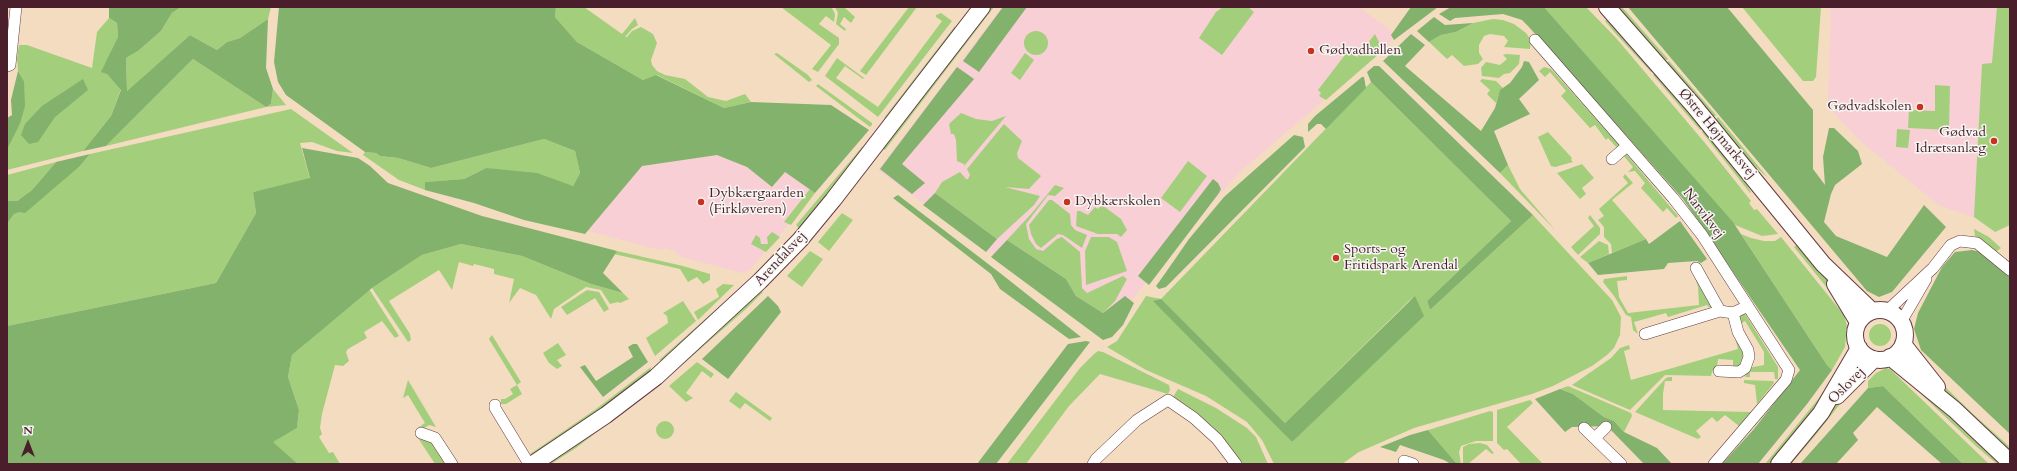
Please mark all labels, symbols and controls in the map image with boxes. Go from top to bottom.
place label: Gødvadhallen [1319,43,1401,59]
marker: Gødvadhallen [1306,46,1316,56]
street label: Østre Højmarksvej [1674,86,1760,182]
place label: Gødvadskolen [1827,99,1912,115]
marker: Gødvadskolen [1915,102,1925,112]
place label: Gødvad Idrætsanlæg [1915,125,1986,158]
marker: Gødvad Idrætsanlæg [1989,136,1999,146]
street label: Narvikvej [1679,185,1727,243]
place label: Dybkærgaarden (Firkløveren) [709,186,804,218]
place label: Dybkærskolen [1075,194,1161,210]
marker: Dybkærgaarden (Firkløveren) [696,197,706,207]
marker: Dybkærskolen [1062,197,1072,207]
street label: Arendalsvej [751,228,811,290]
place label: Sports- og Fritidspark Arendal [1344,242,1458,274]
marker: Sports- og Fritidspark Arendal [1331,253,1341,263]
street label: Oslovej [1825,364,1869,408]
north arrow [8,423,48,463]
text: N [23,423,33,438]

